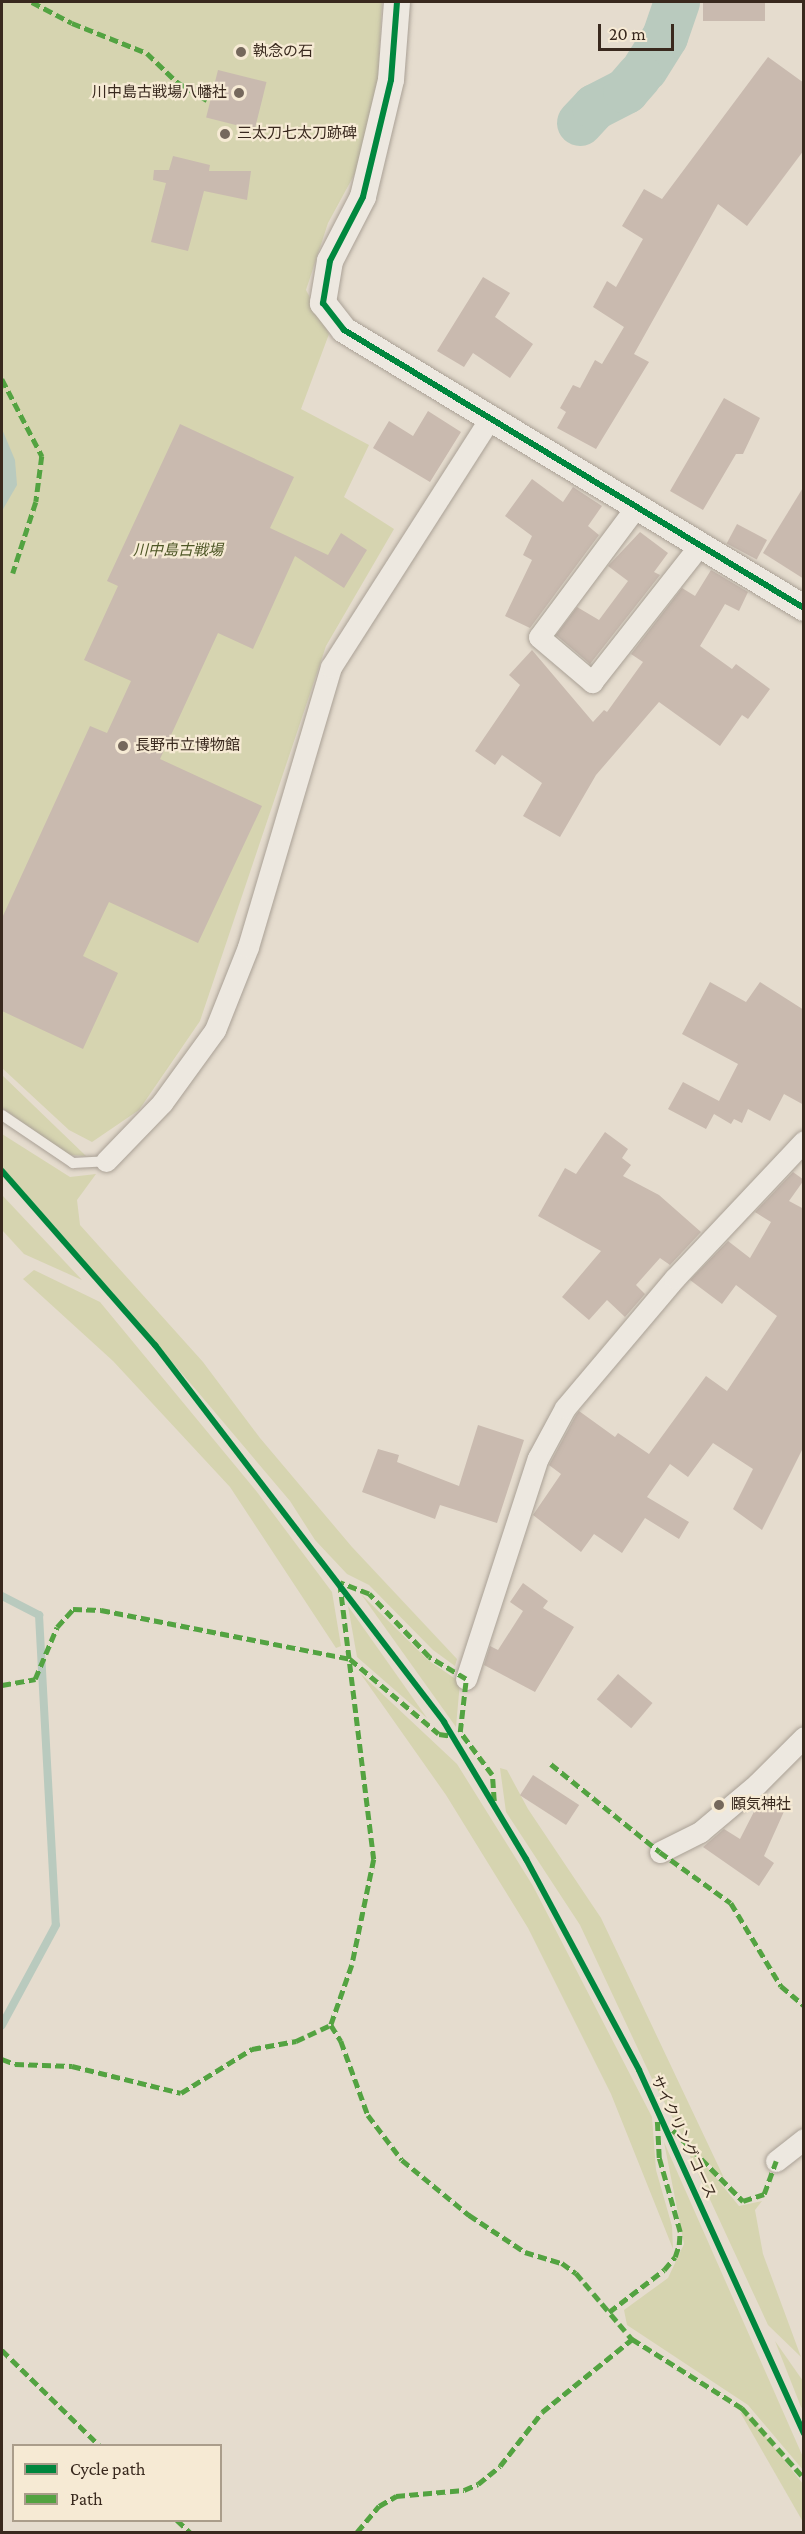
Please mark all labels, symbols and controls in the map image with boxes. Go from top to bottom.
scale bar [601,12,678,50]
text: 20 m [609,24,646,44]
place label: 執念の石 [253,43,313,61]
marker: 執念の石 [234,45,248,59]
place label: 川中島古戦場八幡社 [92,84,227,102]
marker: 川中島古戦場八幡社 [232,86,246,100]
place label: 三太刀七太刀跡碑 [237,125,357,143]
marker: 三太刀七太刀跡碑 [218,127,232,141]
park label: 川中島古戦場 [133,542,223,560]
place label: 長野市立博物館 [135,737,240,755]
marker: 長野市立博物館 [116,739,130,753]
place label: 頥気神社 [731,1796,791,1814]
marker: 頥気神社 [712,1798,726,1812]
street label: サイクリングコース [646,2072,720,2202]
legend [12,2444,222,2522]
text: Cycle path [70,2459,145,2479]
text: Path [70,2489,103,2509]

